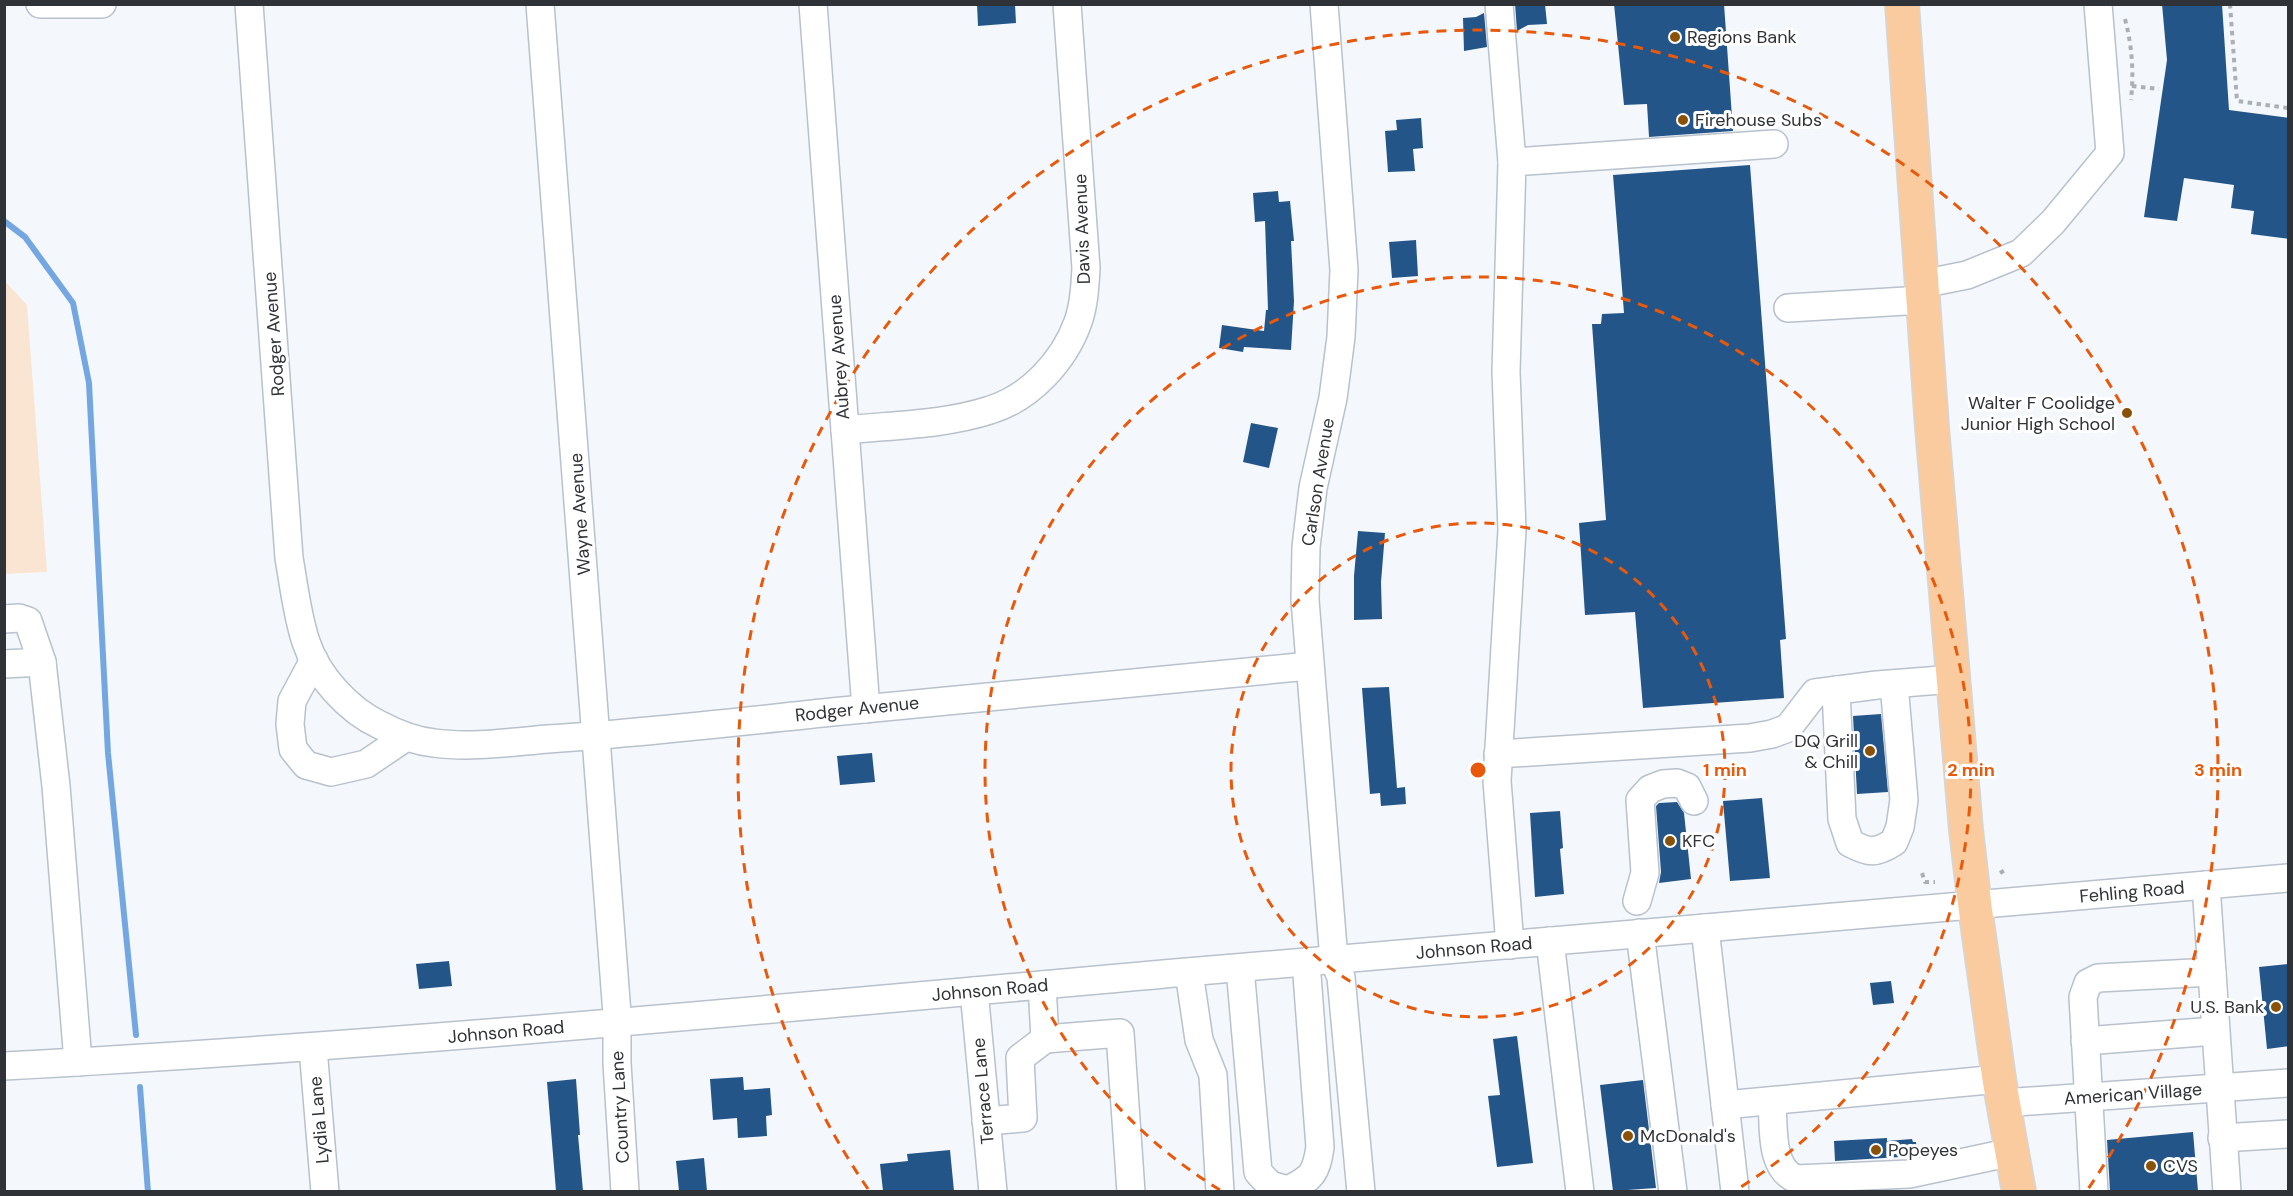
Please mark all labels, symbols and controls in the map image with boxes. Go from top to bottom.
place label: Regions Bank [1687,25,1797,49]
marker: Regions Bank [1668,30,1682,44]
place label: Firehouse Subs [1695,108,1822,132]
marker: Firehouse Subs [1676,113,1690,127]
street label: Davis Avenue [1068,173,1096,285]
street label: Rodger Avenue [258,271,290,397]
street label: Aubrey Avenue [823,294,855,420]
place label: Walter F Coolidge Junior High School [1961,391,2115,436]
marker: Walter F Coolidge Junior High School [2120,406,2134,420]
street label: Carlson Avenue [1296,416,1340,548]
street label: Wayne Avenue [564,452,596,576]
street label: Rodger Avenue [794,691,920,727]
place label: DQ Grill & Chill [1794,729,1858,774]
marker: DQ Grill & Chill [1863,744,1877,758]
text: 1 min [1703,758,1747,782]
text: 2 min [1947,758,1995,782]
text: 3 min [2194,758,2242,782]
centre of rings [1468,760,1488,780]
place label: KFC [1682,829,1715,853]
marker: KFC [1663,834,1677,848]
street label: Fehling Road [2079,875,2185,909]
street label: Johnson Road [1415,931,1533,965]
street label: Johnson Road [931,973,1049,1007]
place label: U.S. Bank [2190,995,2264,1019]
marker: U.S. Bank [2269,1000,2283,1014]
street label: Johnson Road [447,1015,565,1049]
street label: Terrace Lane [966,1037,1000,1145]
street label: Country Lane [605,1050,635,1164]
street label: Lydia Lane [303,1075,335,1165]
street label: American Village [2063,1077,2203,1111]
place label: McDonald's [1640,1124,1736,1148]
marker: McDonald's [1621,1129,1635,1143]
place label: Popeyes [1888,1138,1958,1162]
marker: Popeyes [1869,1143,1883,1157]
place label: CVS [2163,1154,2198,1178]
marker: CVS [2144,1159,2158,1173]

